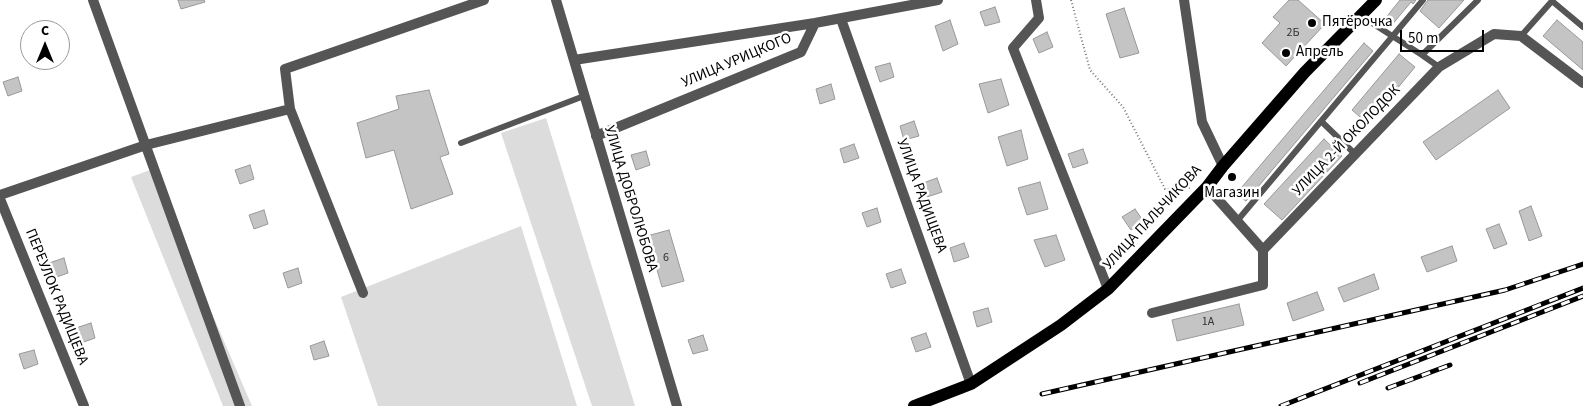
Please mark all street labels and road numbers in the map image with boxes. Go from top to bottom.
street label: УЛИЦА УРИЦКОГО [679,30,795,92]
street label: УЛИЦА 2-Й ОКОЛОДОК [1289,82,1405,200]
street label: УЛИЦА ДОБРОЛЮБОВА [599,124,661,274]
street label: УЛИЦА РАДИЩЕВА [892,136,950,256]
street label: УЛИЦА ПАЛЬЧИКОВА [1100,162,1206,274]
street label: ПЕРЕУЛОК РАДИЩЕВА [20,226,92,368]

